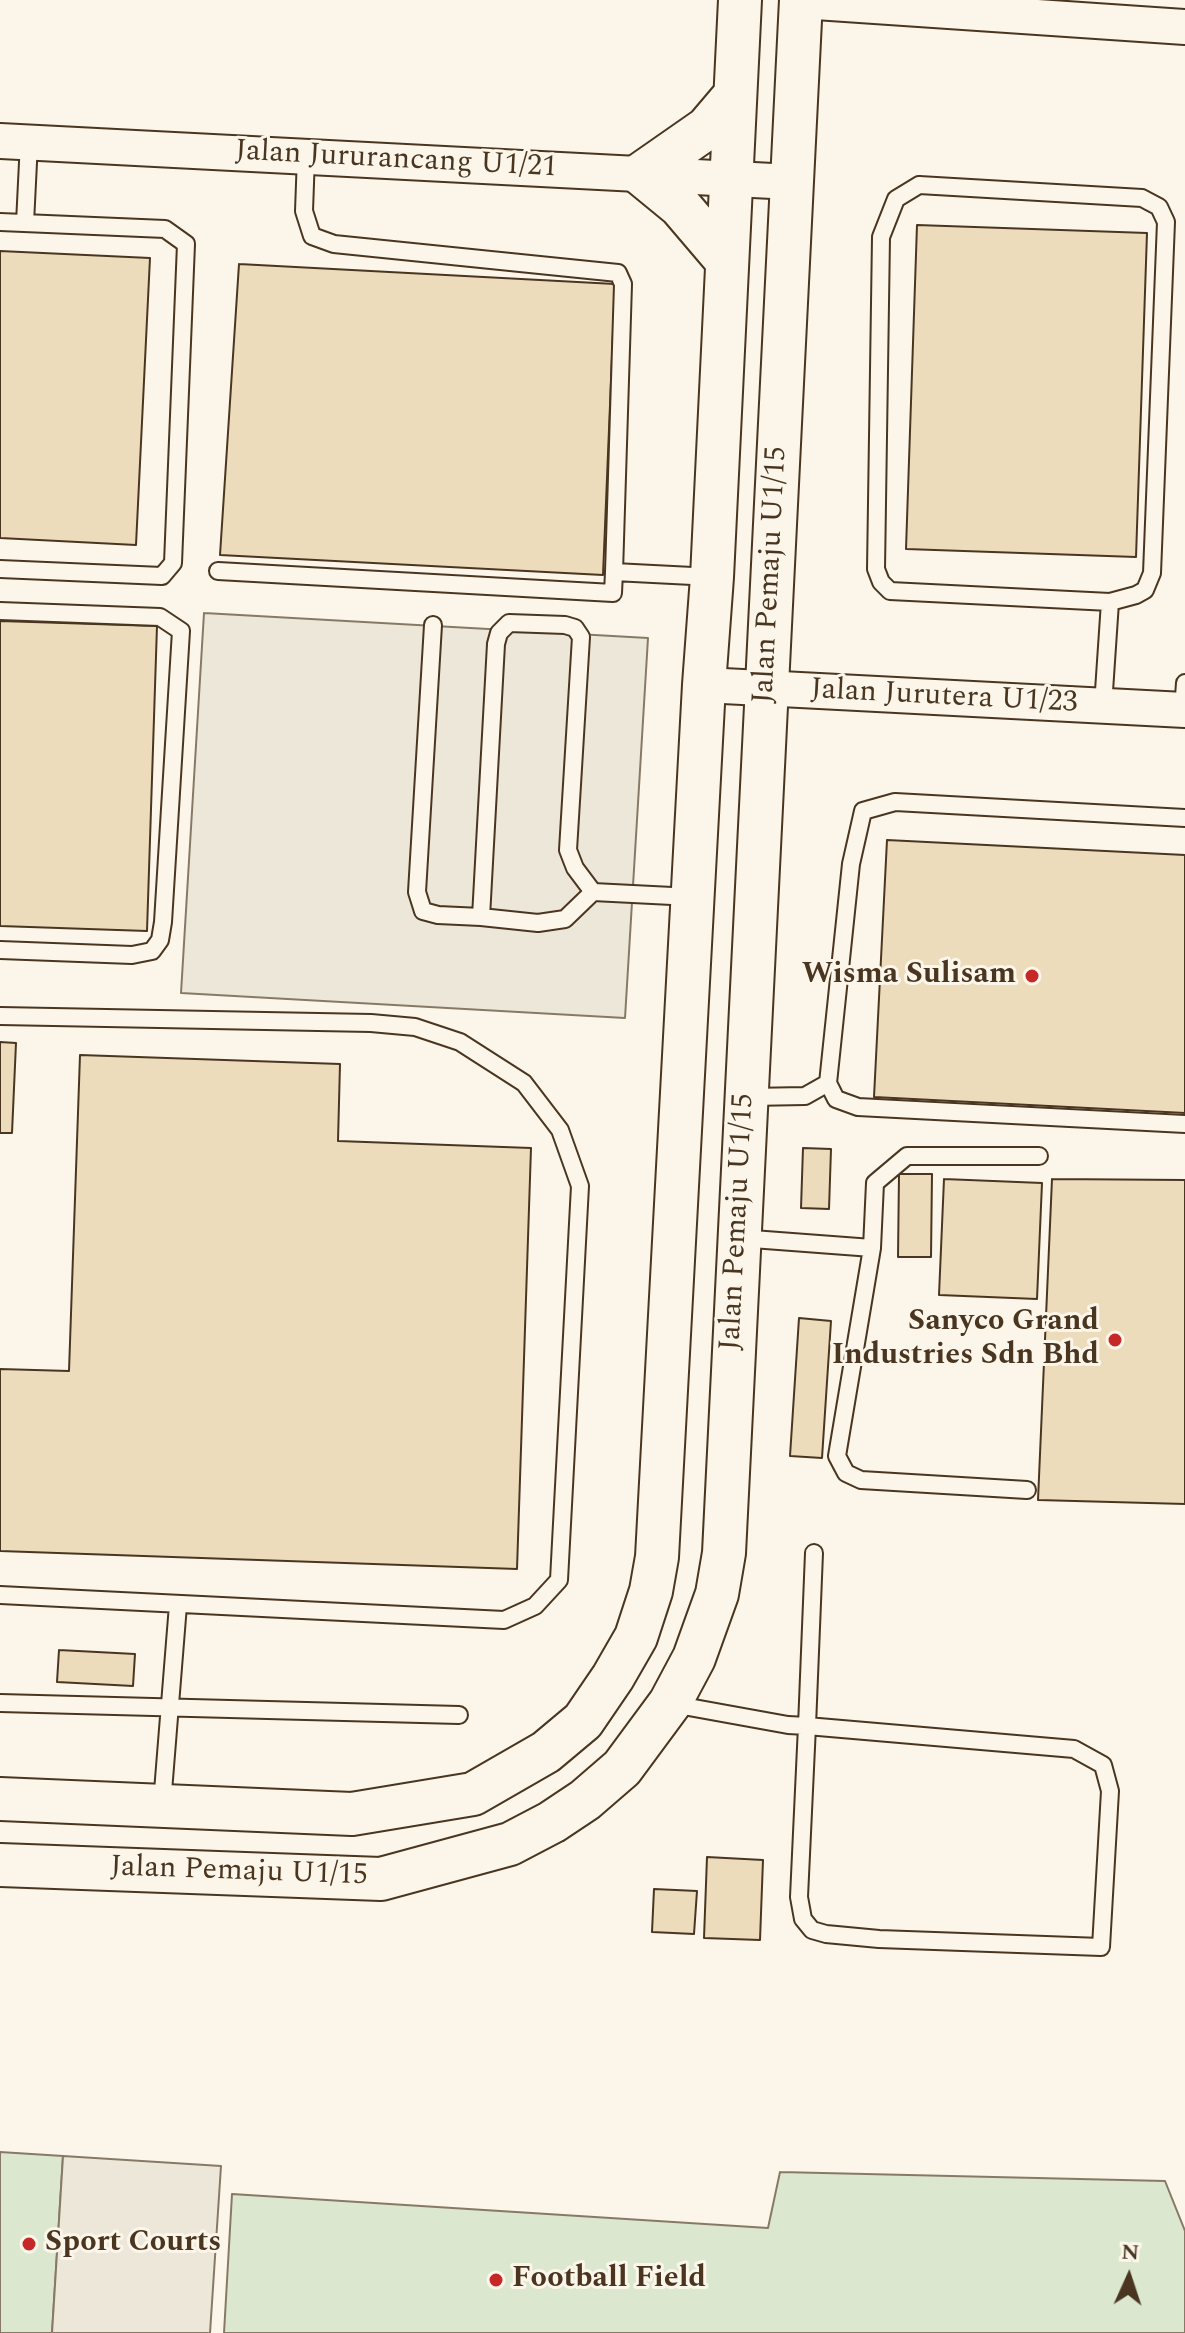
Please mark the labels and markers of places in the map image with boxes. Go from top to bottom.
place label: Wisma Sulisam [802,958,1016,994]
marker: Wisma Sulisam [1023,967,1041,985]
place label: Sanyco Grand Industries Sdn Bhd [832,1305,1099,1376]
marker: Sanyco Grand Industries Sdn Bhd [1106,1331,1124,1349]
place label: Sport Courts [45,2226,221,2262]
marker: Sport Courts [20,2235,38,2253]
place label: Football Field [512,2262,706,2298]
marker: Football Field [487,2271,505,2289]

